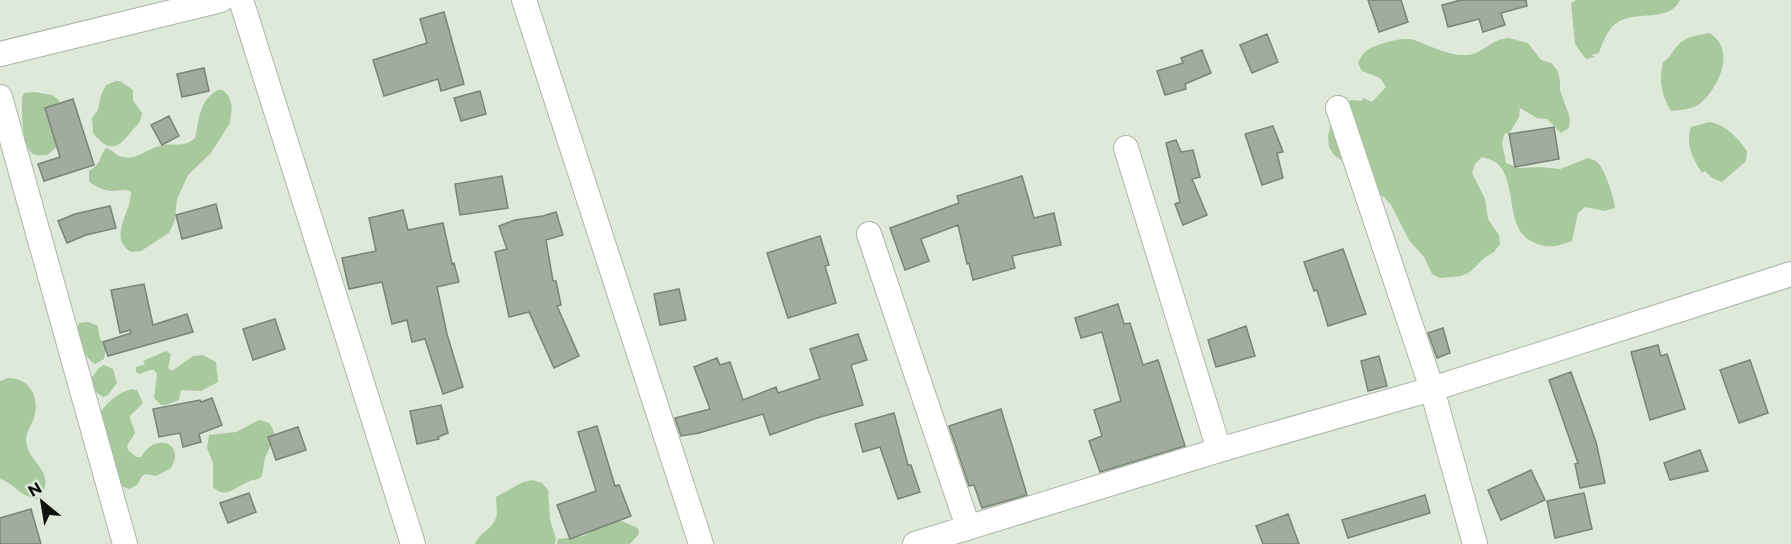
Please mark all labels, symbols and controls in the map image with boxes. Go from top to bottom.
north arrow [12,472,72,532]
text: N [24,478,45,501]

